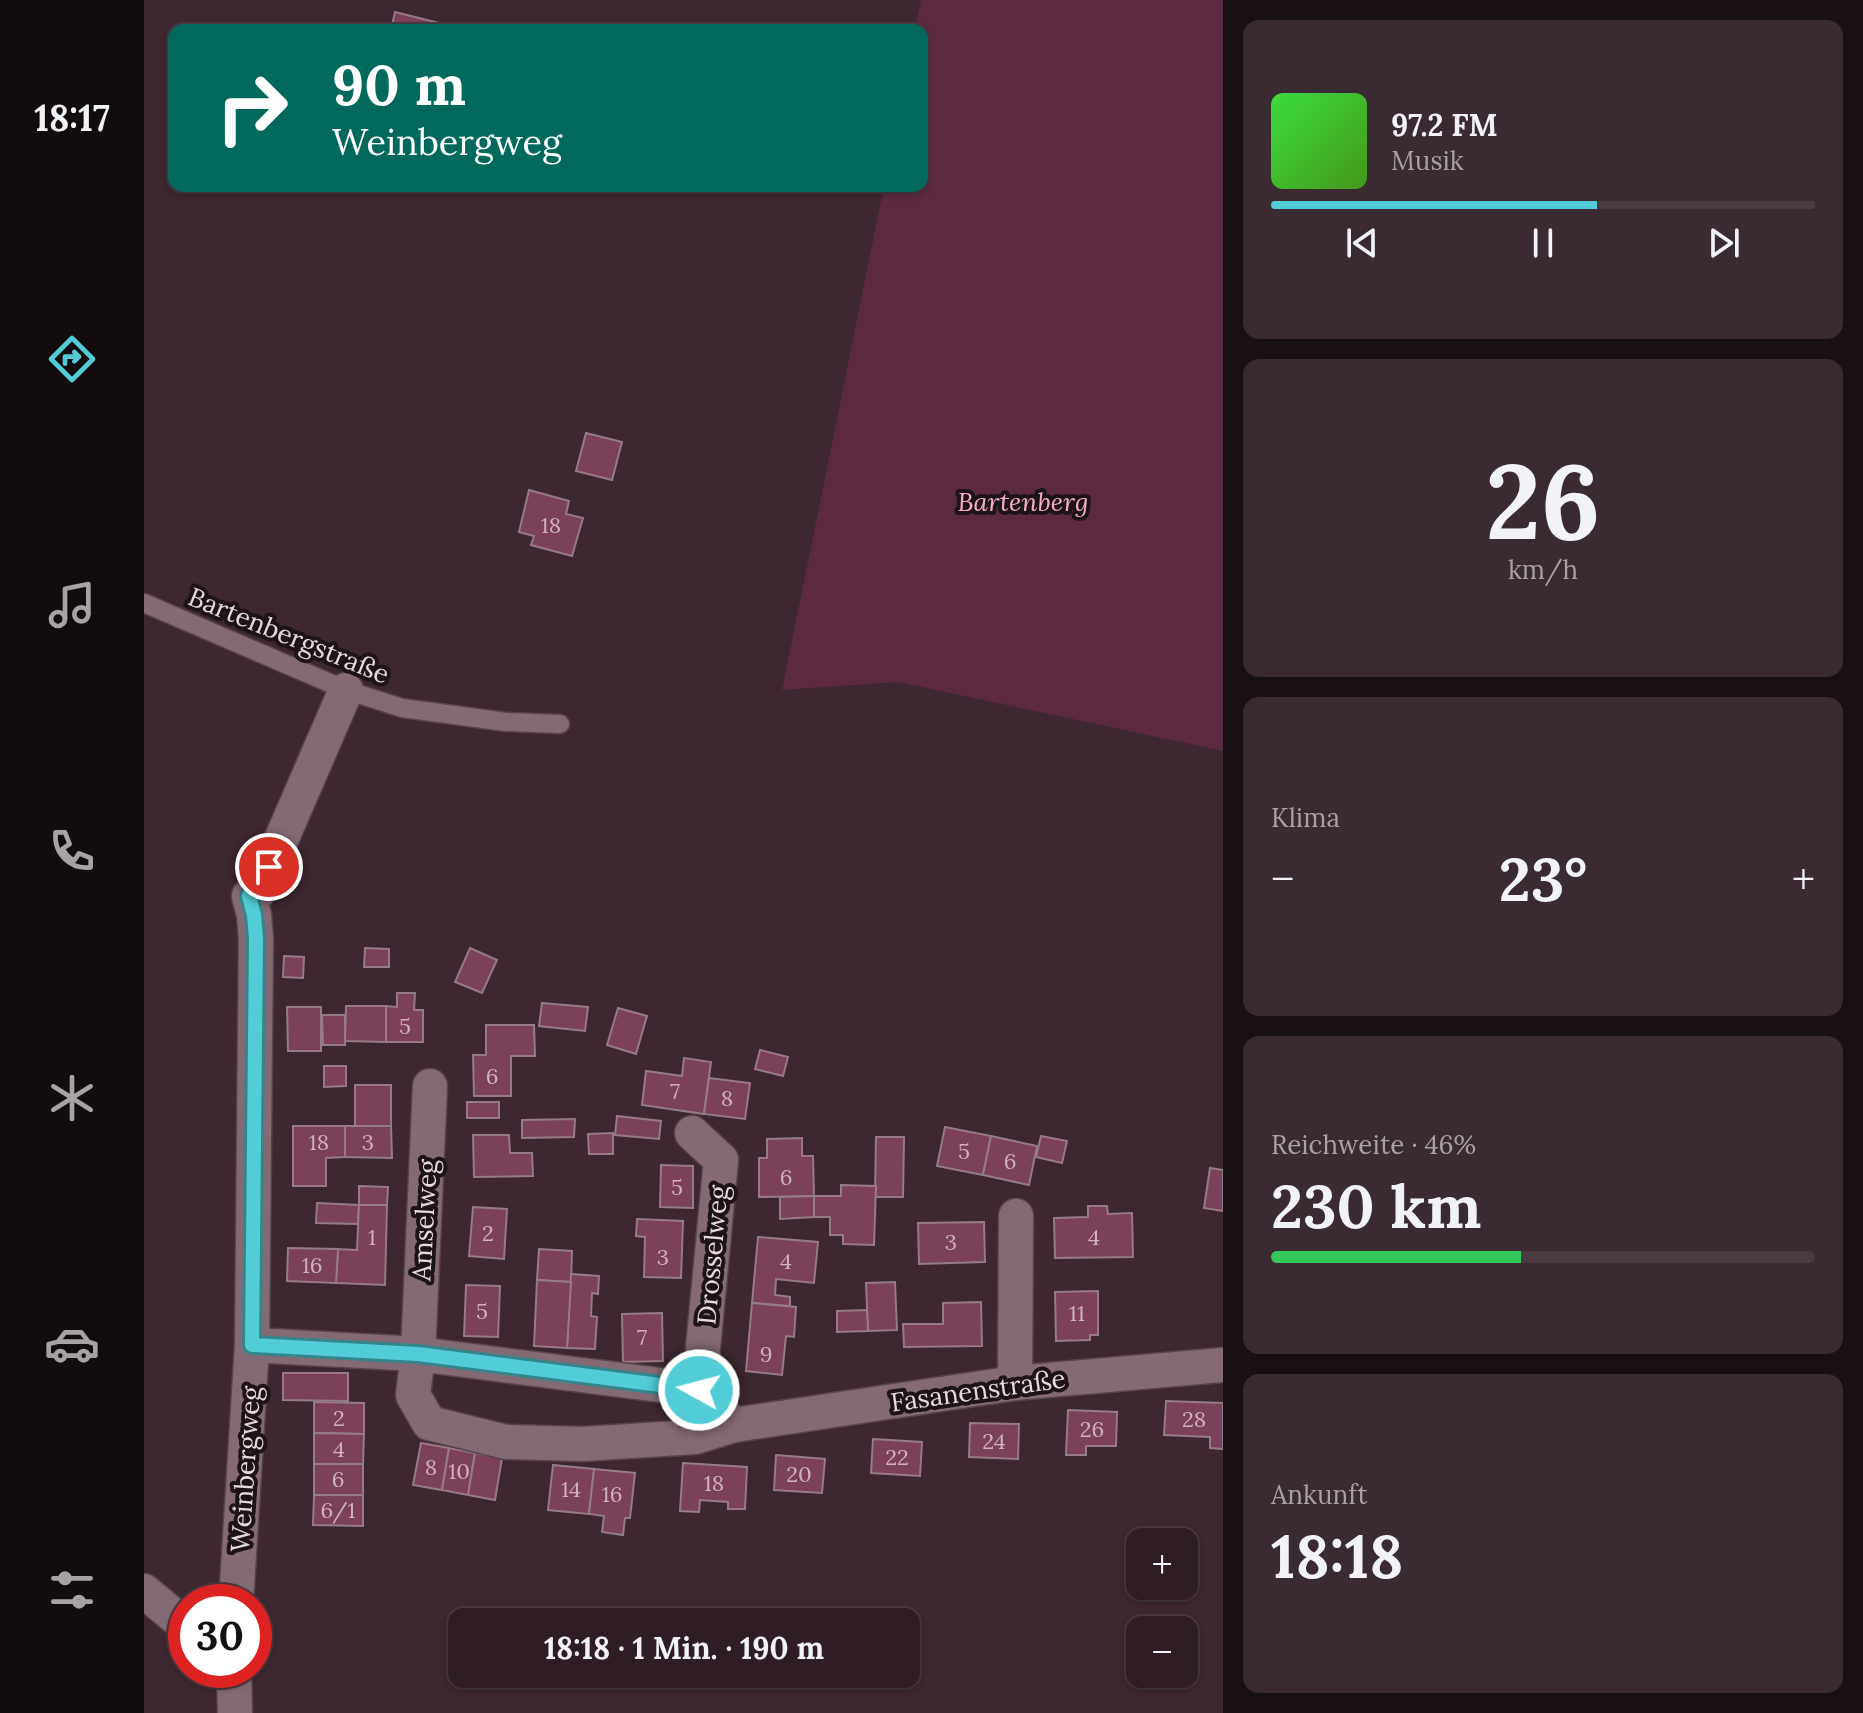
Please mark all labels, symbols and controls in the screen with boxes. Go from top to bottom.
text: 90 m [332,49,466,120]
icon: right [200,56,304,160]
text: 18:17 [34,95,110,141]
text: 97.2 FM [1391,106,1498,144]
text: Weinbergweg [332,119,562,165]
text: Musik [1391,144,1464,177]
icon: previous [1340,221,1384,265]
icon: pause [1521,221,1565,265]
icon: next [1702,221,1746,265]
icon: directions [44,331,100,387]
text: 26 [1485,434,1601,567]
park label: Bartenberg [957,485,1089,518]
house number: 18 [541,511,561,539]
text: km/h [1508,553,1578,586]
icon: music [44,577,100,633]
street label: Bartenbergstraße [184,580,394,690]
text: Klima [1271,801,1340,834]
icon: phone [44,823,100,879]
pin [235,833,303,901]
text: 23° [1499,841,1587,917]
icon: arrive [247,845,291,889]
text: − [1271,851,1294,907]
text: + [1792,851,1815,907]
house number: 5 [399,1012,411,1040]
house number: 6 [486,1062,498,1090]
icon: climate [44,1070,100,1126]
house number: 7 [670,1077,680,1105]
house number: 8 [721,1084,733,1112]
house number: 18 [309,1128,329,1156]
house number: 3 [362,1128,374,1156]
text: Reichweite · 46% [1271,1128,1476,1161]
house number: 5 [958,1137,970,1165]
house number: 6 [1004,1147,1016,1175]
street label: Amselweg [404,1158,444,1283]
house number: 6 [780,1163,792,1191]
text: 230 km [1271,1168,1481,1244]
house number: 5 [671,1173,683,1201]
street label: Drosselweg [689,1183,735,1326]
house number: 2 [482,1219,494,1247]
house number: 1 [368,1223,376,1251]
house number: 4 [1088,1223,1100,1251]
house number: 3 [945,1228,957,1256]
house number: 3 [657,1243,669,1271]
house number: 4 [780,1247,792,1275]
house number: 16 [302,1251,322,1279]
house number: 5 [476,1297,488,1325]
house number: 11 [1069,1299,1085,1327]
icon: car [44,1316,100,1372]
house number: 7 [637,1323,647,1351]
house number: 9 [760,1340,772,1368]
position arrow [657,1348,741,1432]
street label: Fasanenstraße [888,1361,1068,1419]
street label: Weinbergweg [223,1384,267,1553]
house number: 2 [333,1404,345,1432]
house number: 28 [1182,1405,1206,1433]
house number: 26 [1080,1415,1104,1443]
house number: 24 [982,1427,1006,1455]
house number: 4 [333,1435,345,1463]
house number: 22 [885,1443,909,1471]
house number: 8 [425,1453,437,1481]
house number: 10 [448,1457,470,1485]
house number: 20 [786,1460,812,1488]
house number: 6 [332,1465,344,1493]
house number: 18 [704,1469,724,1497]
house number: 14 [561,1475,581,1503]
text: Ankunft [1271,1478,1368,1511]
house number: 16 [602,1480,622,1508]
house number: 6/1 [320,1496,356,1524]
text: 18:18 [1271,1518,1403,1594]
map controls [1126,1528,1198,1688]
button: + [1126,1528,1198,1600]
icon: filters [44,1562,100,1618]
speed limit sign: 30 [168,1584,272,1688]
button: − [1126,1616,1198,1688]
text: 18:18 · 1 Min. · 190 m [544,1629,824,1667]

